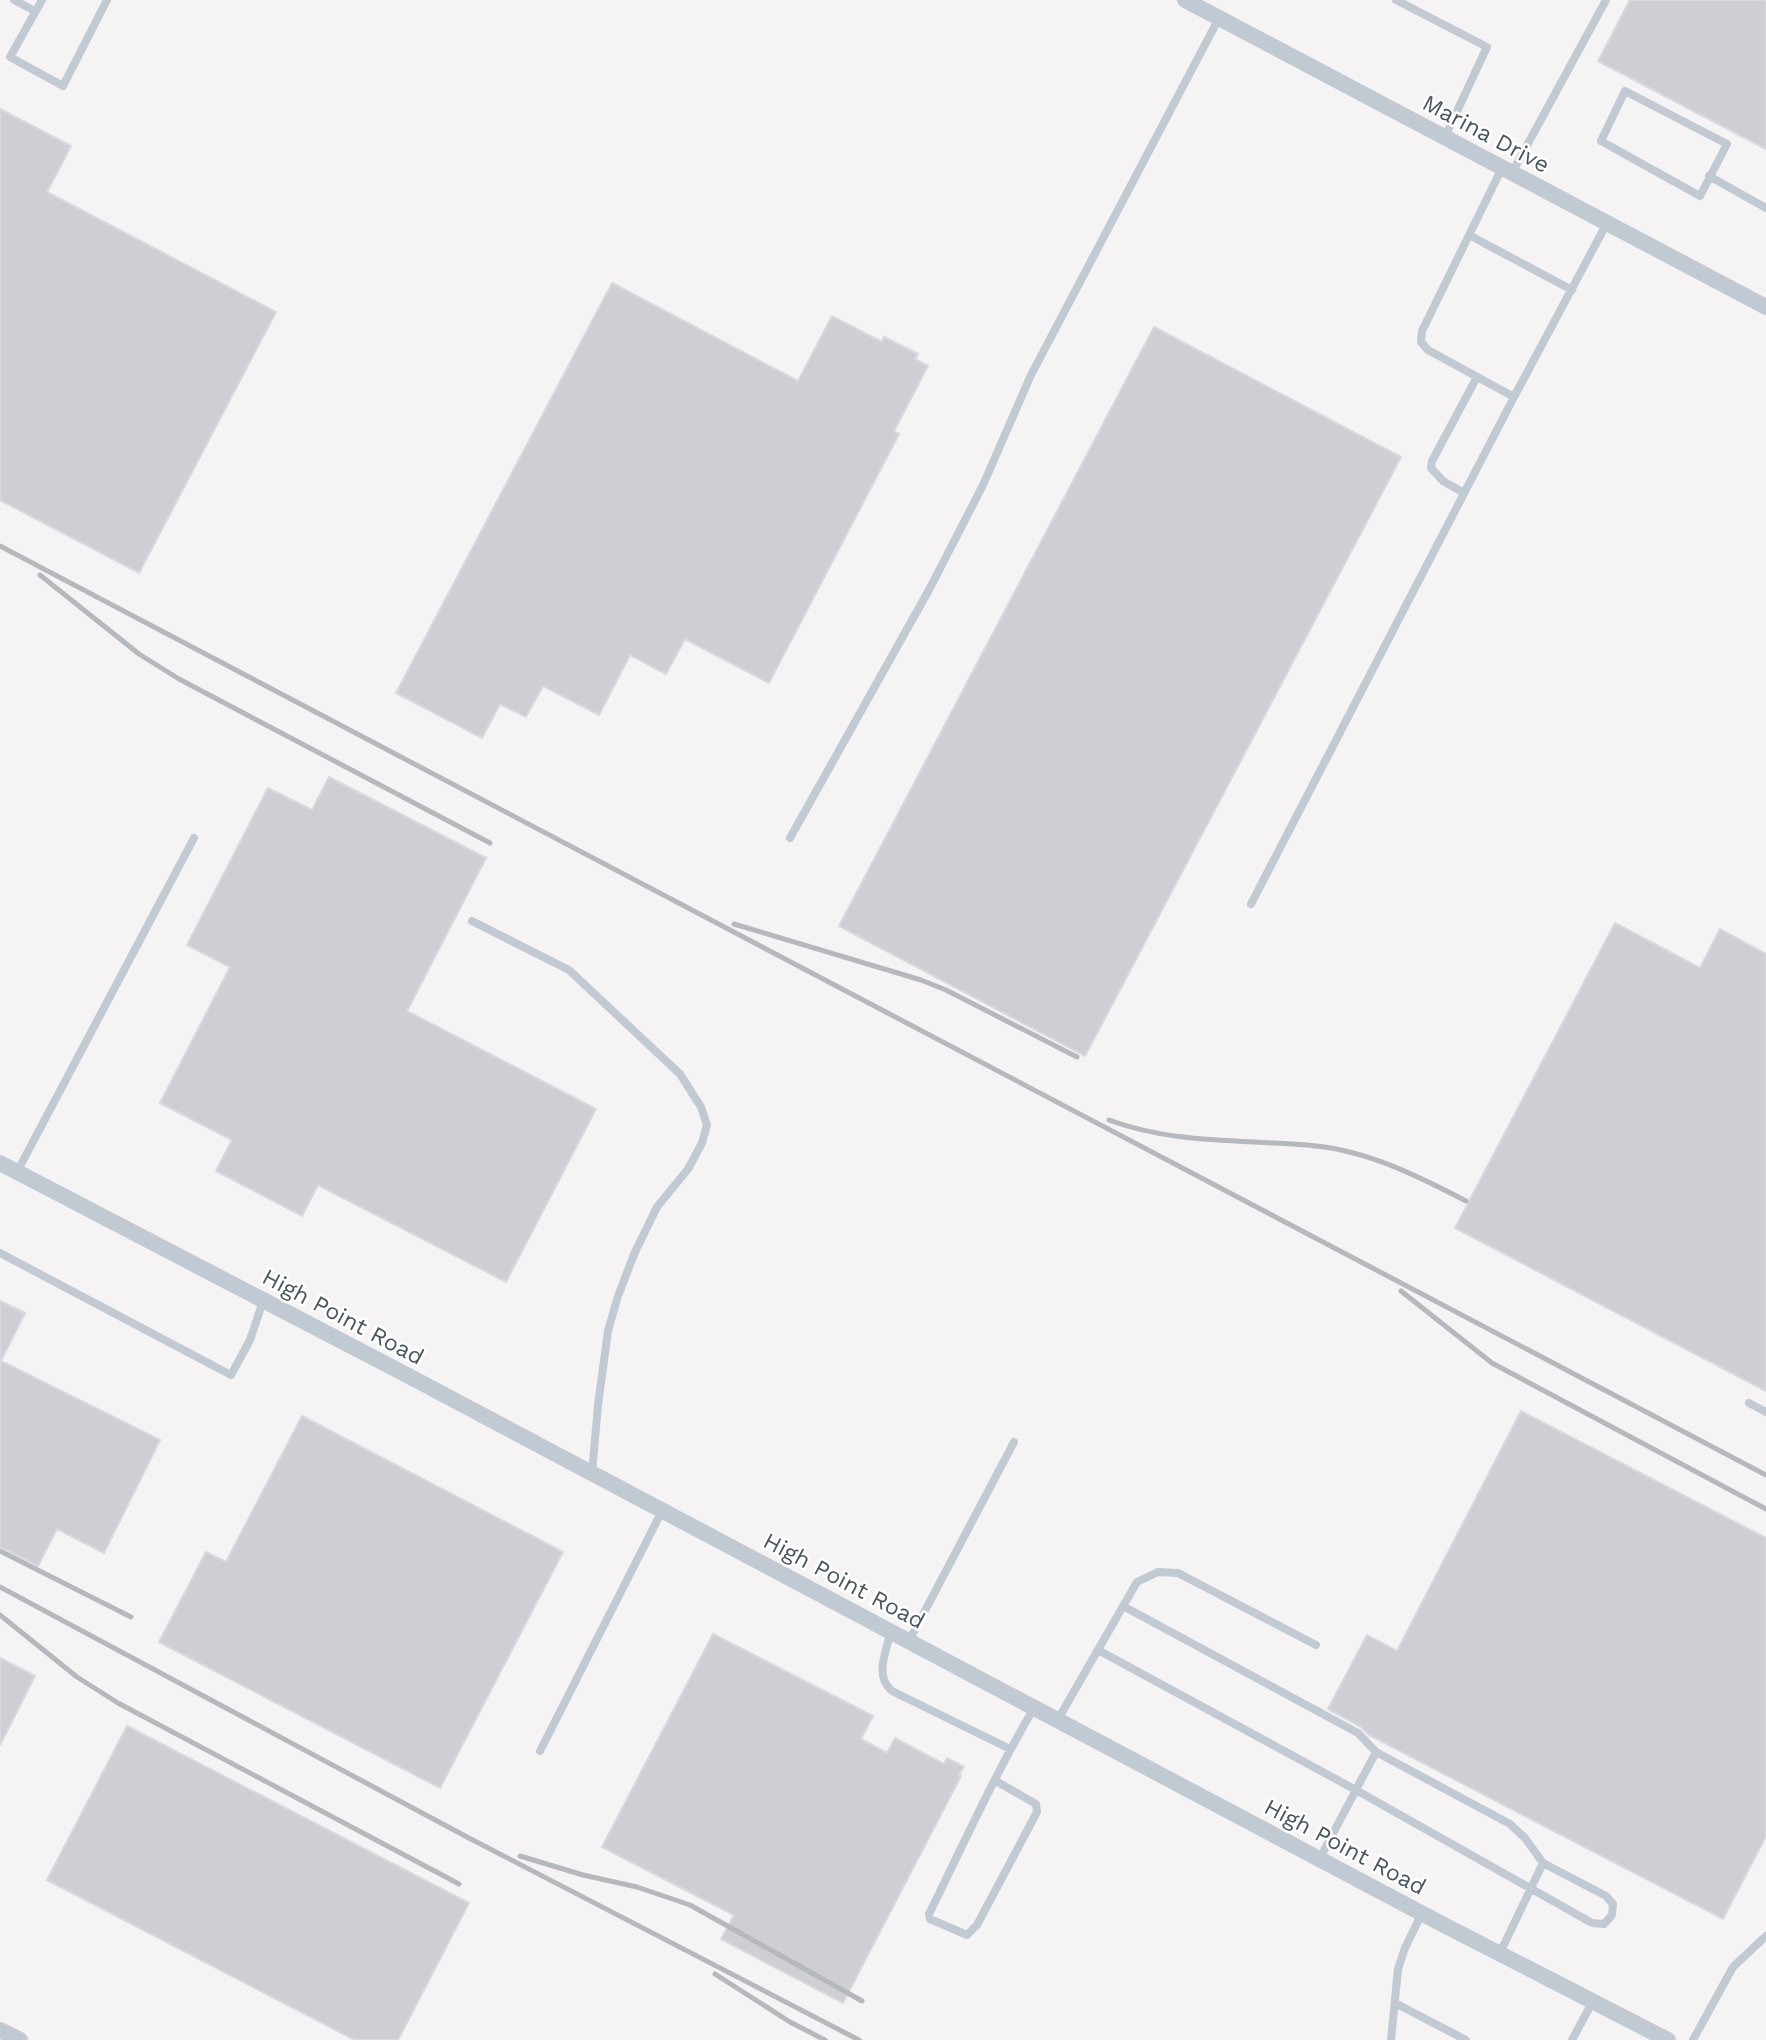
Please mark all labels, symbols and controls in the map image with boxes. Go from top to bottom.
street label: Marina Drive [1418,89,1554,179]
street label: High Point Road [258,1263,428,1371]
street label: High Point Road [759,1527,929,1635]
street label: High Point Road [1260,1793,1430,1901]

